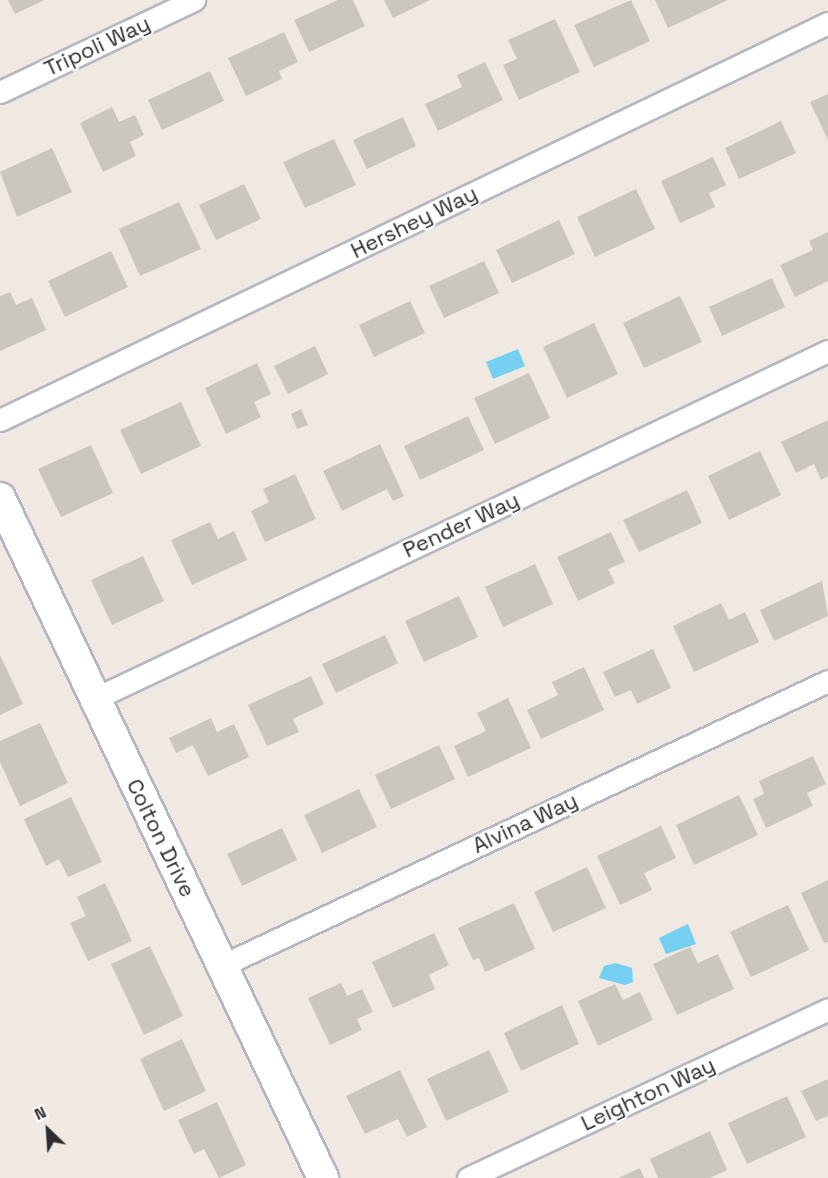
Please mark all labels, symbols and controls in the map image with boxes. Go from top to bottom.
street label: Tripoli Way [40,10,154,82]
street label: Hershey Way [346,180,482,264]
street label: Pender Way [399,487,523,563]
street label: Colton Drive [121,775,201,901]
street label: Alvina Way [468,787,582,859]
street label: Leighton Way [577,1051,719,1137]
north arrow [18,1100,78,1160]
text: N [31,1101,49,1125]

